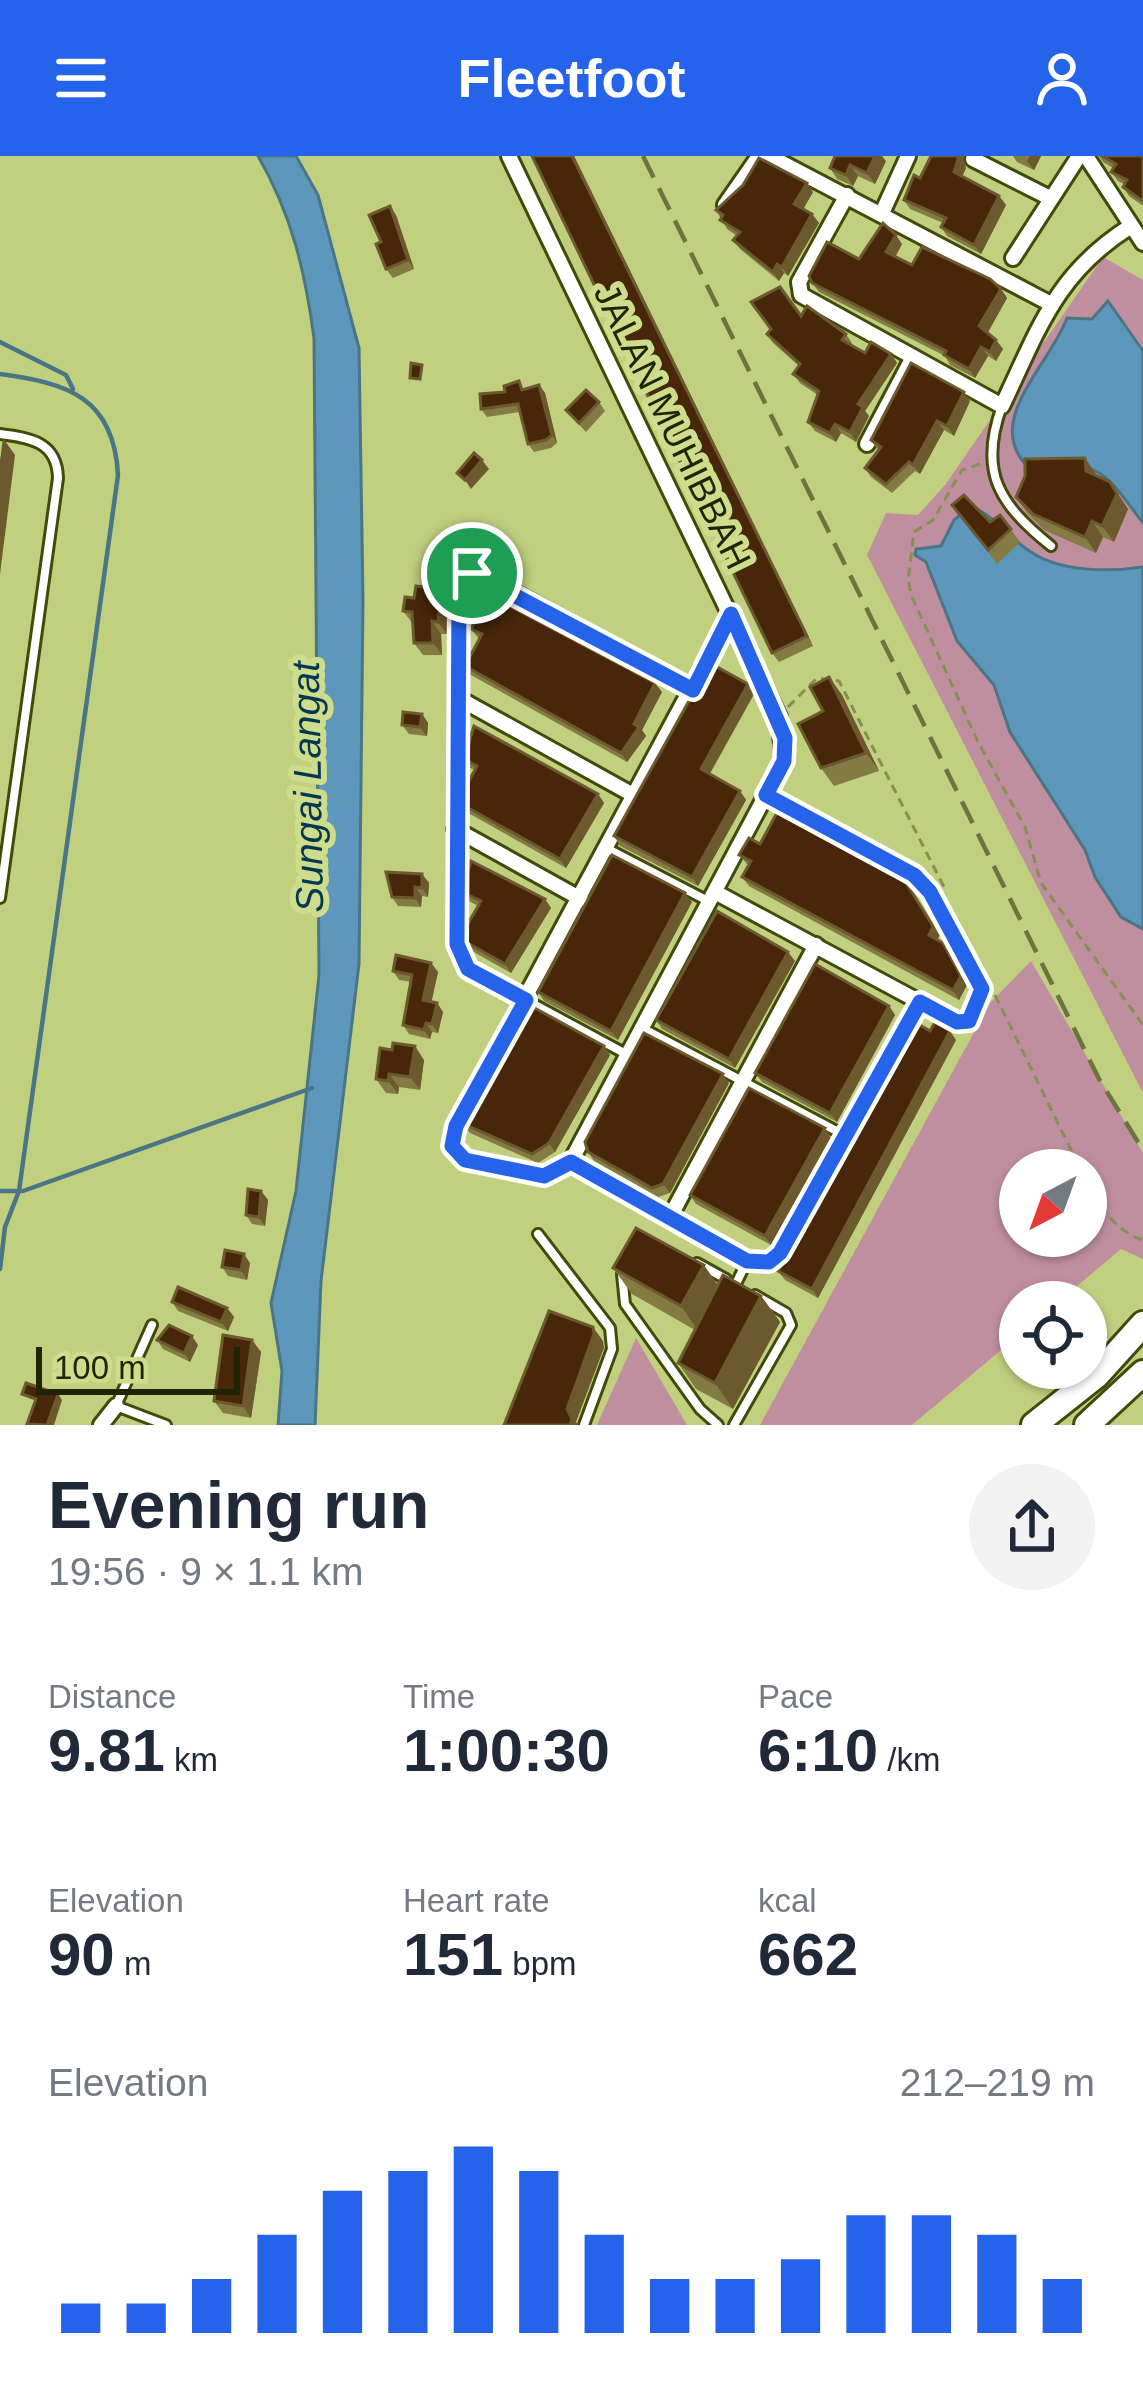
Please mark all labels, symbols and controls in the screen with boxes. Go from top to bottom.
icon: menu [48,45,114,111]
icon: person [1029,45,1095,111]
text: Fleetfoot [458,48,685,108]
street label: JALAN MUHIBBAH [586,277,759,575]
pin [421,522,523,624]
icon: arrive [439,540,505,606]
water label: Sungai Langat [284,659,331,913]
north arrow [999,1149,1107,1257]
map controls [999,1149,1107,1389]
button: locate [999,1281,1107,1389]
scale bar [36,1341,240,1394]
text: 100 m [54,1349,146,1386]
button: share [969,1464,1095,1590]
text: Evening run [48,1468,429,1542]
text: 19:56 · 9 × 1.1 km [48,1550,363,1593]
text: Distance [48,1678,176,1715]
text: Time [403,1678,475,1715]
text: Pace [758,1678,833,1715]
text: 9.81 [48,1717,165,1784]
text: 1:00:30 [403,1717,610,1784]
text: 6:10 [758,1717,878,1784]
text: km [165,1741,218,1778]
text: /km [878,1741,940,1778]
text: Elevation [48,1882,184,1919]
text: Heart rate [403,1882,550,1919]
text: kcal [758,1882,817,1919]
text: 90 [48,1921,115,1988]
text: 151 [403,1921,503,1988]
text: 662 [758,1921,858,1988]
text: m [115,1945,151,1982]
text: bpm [503,1945,576,1982]
text: Elevation [48,2061,208,2104]
text: 212–219 m [900,2061,1095,2104]

